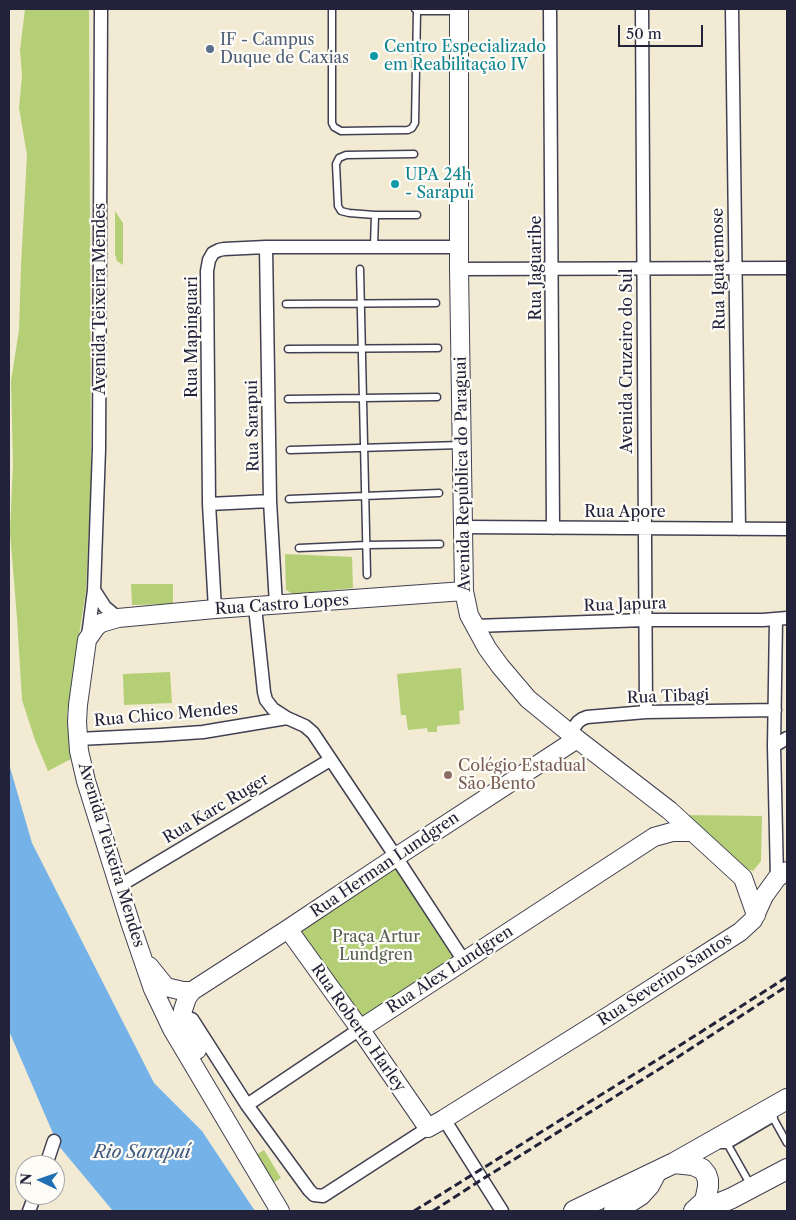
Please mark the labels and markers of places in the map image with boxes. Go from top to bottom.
place label: IF - Campus Duque de Caxias [220,30,349,68]
place label: Centro Especializado em Reabilitação IV [384,37,546,75]
marker: IF - Campus Duque de Caxias [204,43,216,55]
marker: Centro Especializado em Reabilitação IV [368,50,380,62]
place label: UPA 24h - Sarapuí [405,165,474,203]
marker: UPA 24h - Sarapuí [389,178,401,190]
place label: Colégio Estadual São Bento [458,756,586,794]
marker: Colégio Estadual São Bento [442,769,454,781]

